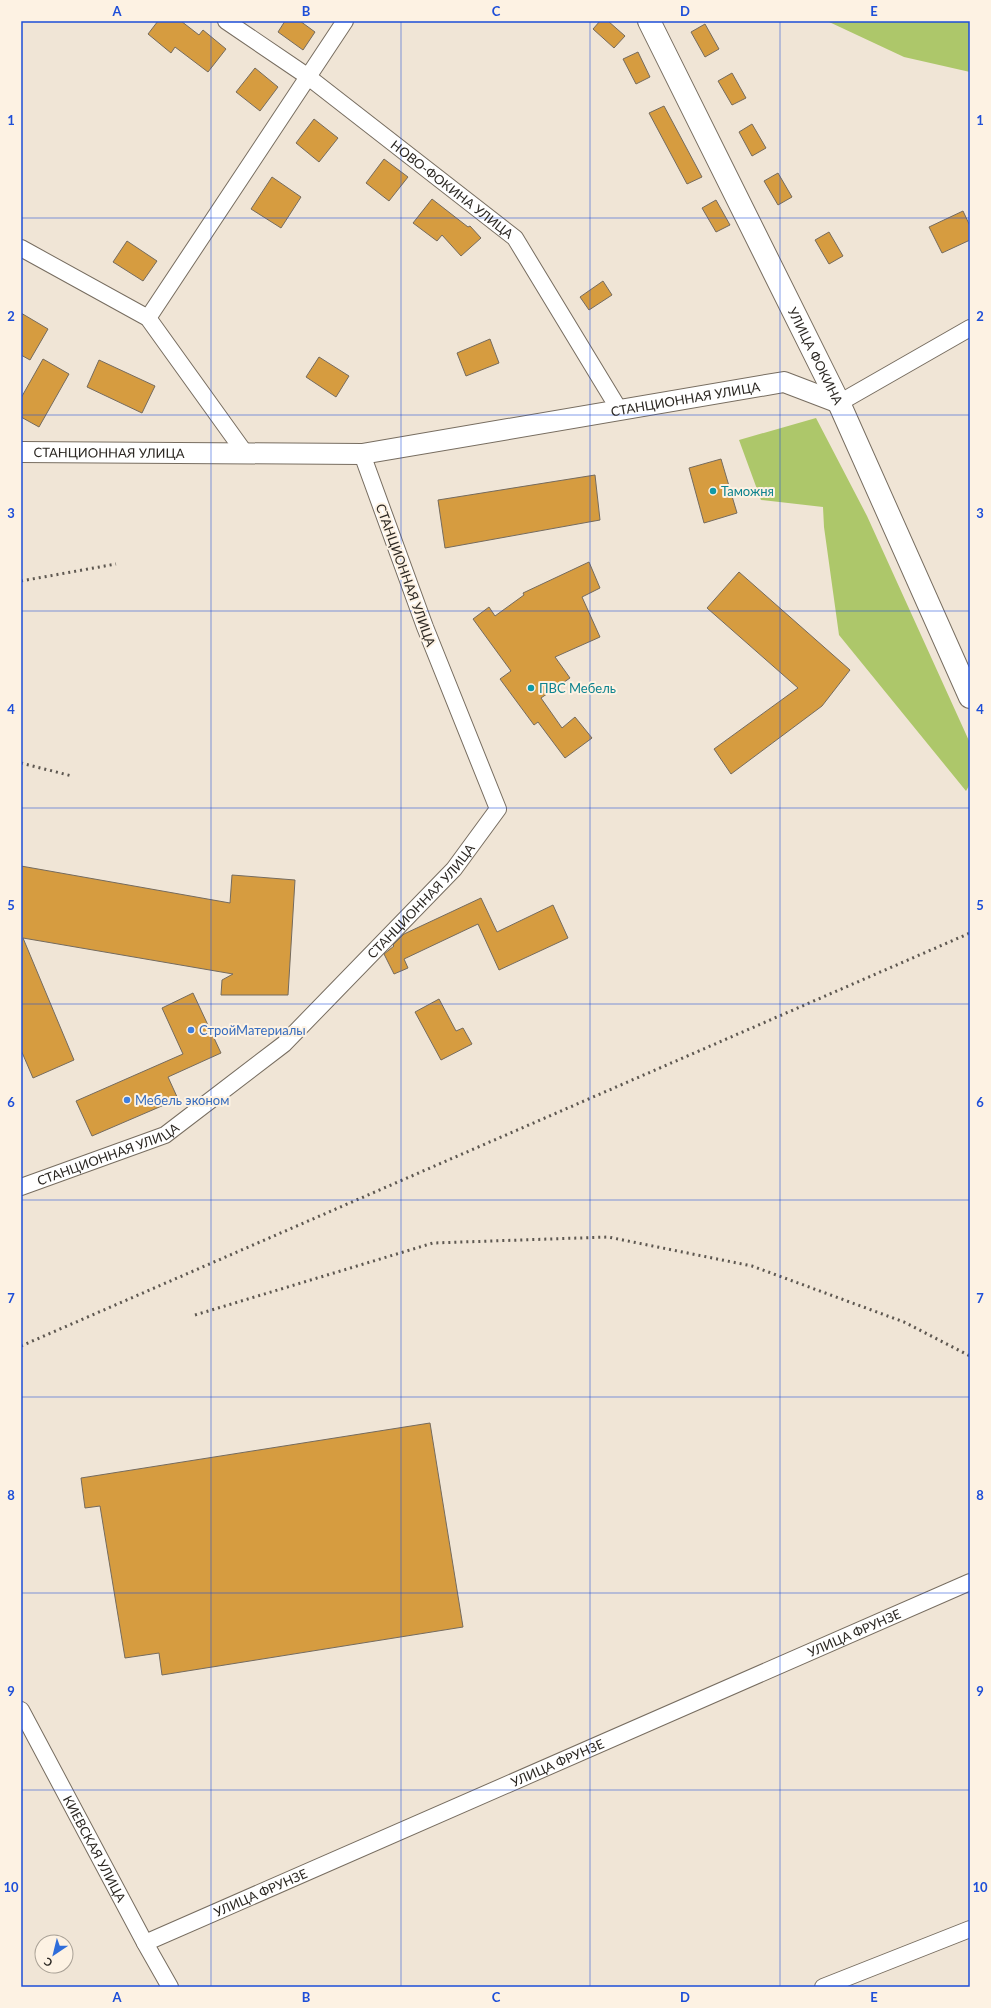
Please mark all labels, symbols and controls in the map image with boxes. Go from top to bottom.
text: A [111,3,122,19]
text: B [302,3,311,19]
text: C [492,3,501,19]
text: D [680,3,690,19]
text: E [870,3,878,19]
text: 1 [7,112,15,128]
text: 1 [976,112,984,128]
street label: НОВО-ФОКИНА УЛИЦА [388,136,517,242]
street label: УЛИЦА ФОКИНА [785,304,847,408]
text: 2 [7,308,15,324]
text: 2 [976,308,984,324]
street label: СТАНЦИОННАЯ УЛИЦА [610,378,761,419]
street label: СТАНЦИОННАЯ УЛИЦА [33,444,185,461]
place label: Таможня [721,483,774,499]
marker: Таможня [708,486,718,496]
street label: СТАНЦИОННАЯ УЛИЦА [373,501,439,649]
text: 3 [7,505,15,521]
text: 3 [976,505,984,521]
place label: ПВС Мебель [539,680,616,696]
marker: ПВС Мебель [526,683,536,693]
text: 4 [7,701,15,717]
text: 4 [976,701,984,717]
street label: СТАНЦИОННАЯ УЛИЦА [364,840,478,962]
text: 5 [7,897,15,913]
text: 5 [976,897,984,913]
place label: СтройМатериалы [199,1022,306,1038]
marker: СтройМатериалы [186,1025,196,1035]
place label: Мебель эконом [135,1092,229,1108]
text: 6 [7,1094,15,1110]
text: 6 [976,1094,984,1110]
marker: Мебель эконом [122,1095,132,1105]
street label: СТАНЦИОННАЯ УЛИЦА [35,1119,182,1189]
text: 7 [7,1290,15,1306]
text: 7 [976,1290,984,1306]
text: 8 [7,1487,15,1503]
text: 8 [976,1487,984,1503]
street label: УЛИЦА ФРУНЗЕ [805,1605,903,1660]
text: 9 [7,1683,15,1699]
text: 9 [976,1683,984,1699]
street label: УЛИЦА ФРУНЗЕ [508,1735,606,1790]
street label: КИЕВСКАЯ УЛИЦА [60,1793,130,1905]
street label: УЛИЦА ФРУНЗЕ [211,1865,309,1920]
text: 10 [3,1879,19,1895]
text: 10 [972,1879,988,1895]
north arrow [34,1934,74,1974]
text: С [41,1955,55,1970]
text: A [111,1989,122,2005]
text: B [302,1989,311,2005]
text: C [492,1989,501,2005]
text: D [680,1989,690,2005]
text: E [870,1989,878,2005]

